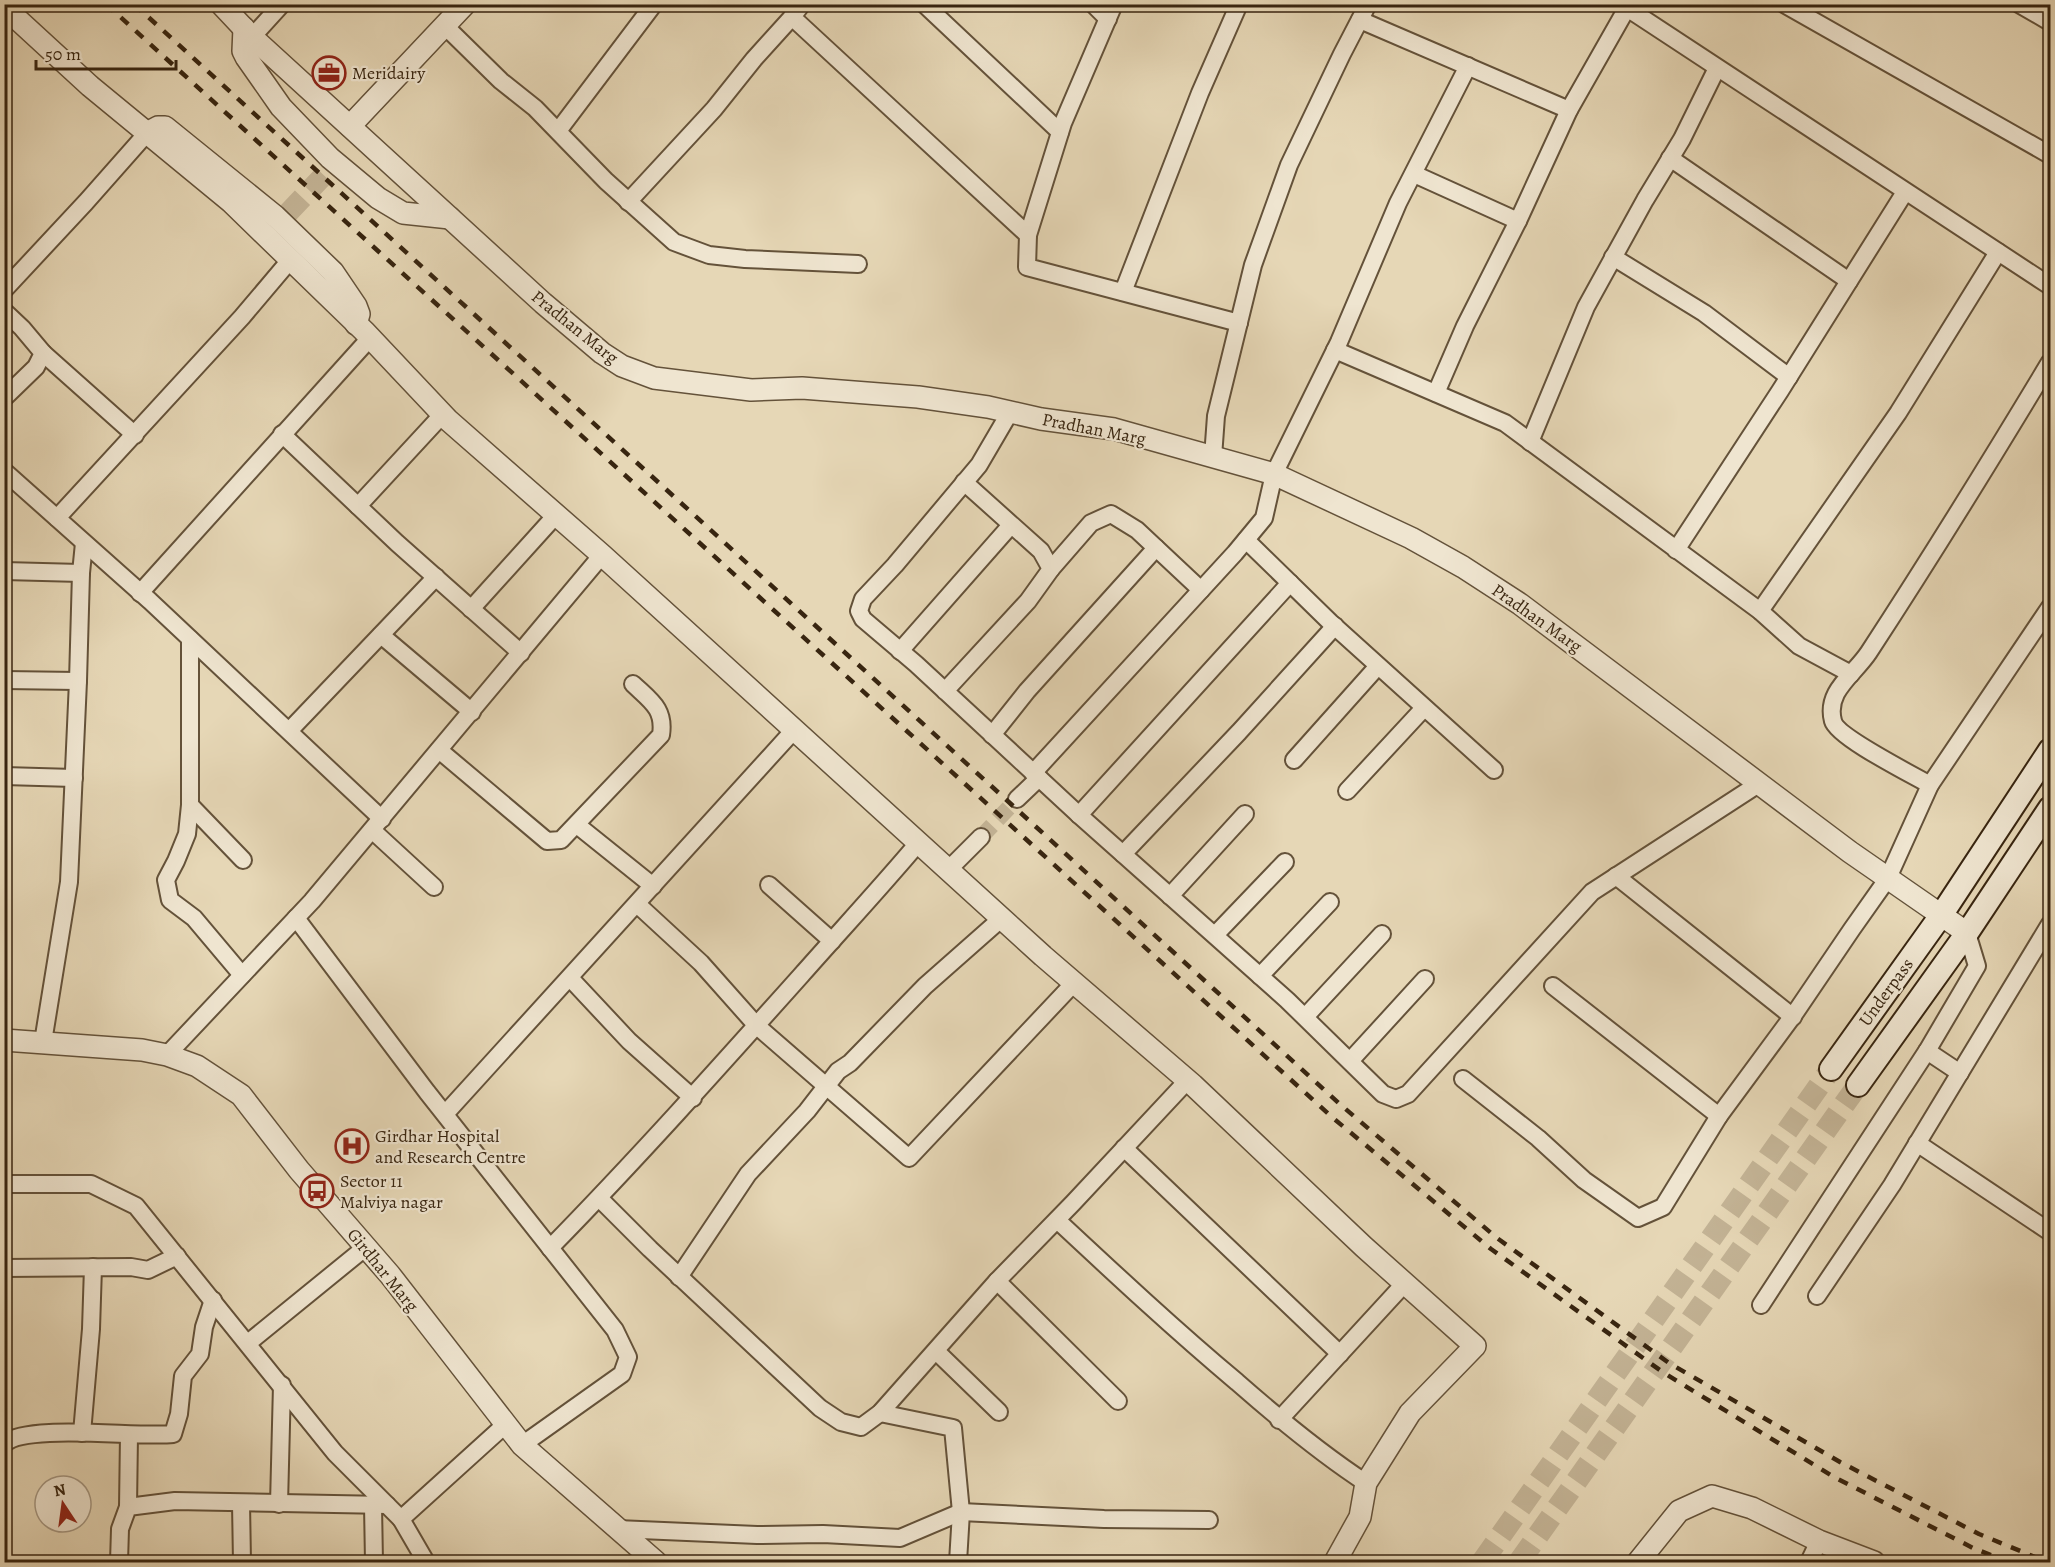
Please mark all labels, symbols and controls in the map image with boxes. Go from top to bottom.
scale bar [36,33,176,71]
text: 50 m [45,42,81,66]
office icon: Meridairy [311,55,347,91]
place label: Meridairy [352,61,426,85]
street label: Pradhan Marg [527,285,623,369]
street label: Pradhan Marg [1040,407,1148,451]
street label: Pradhan Marg [1487,578,1587,658]
street label: Underpass [1853,953,1919,1031]
place label: Girdhar Hospital and Research Centre [375,1124,526,1169]
hospital icon: Girdhar Hospital and Research Centre [334,1128,370,1164]
place label: Sector 11 Malviya nagar [340,1169,443,1214]
bus stop icon: Sector 11 Malviya nagar [299,1173,335,1209]
street label: Girdhar Marg [342,1223,424,1317]
north arrow [33,1474,93,1534]
text: N [52,1478,68,1502]

